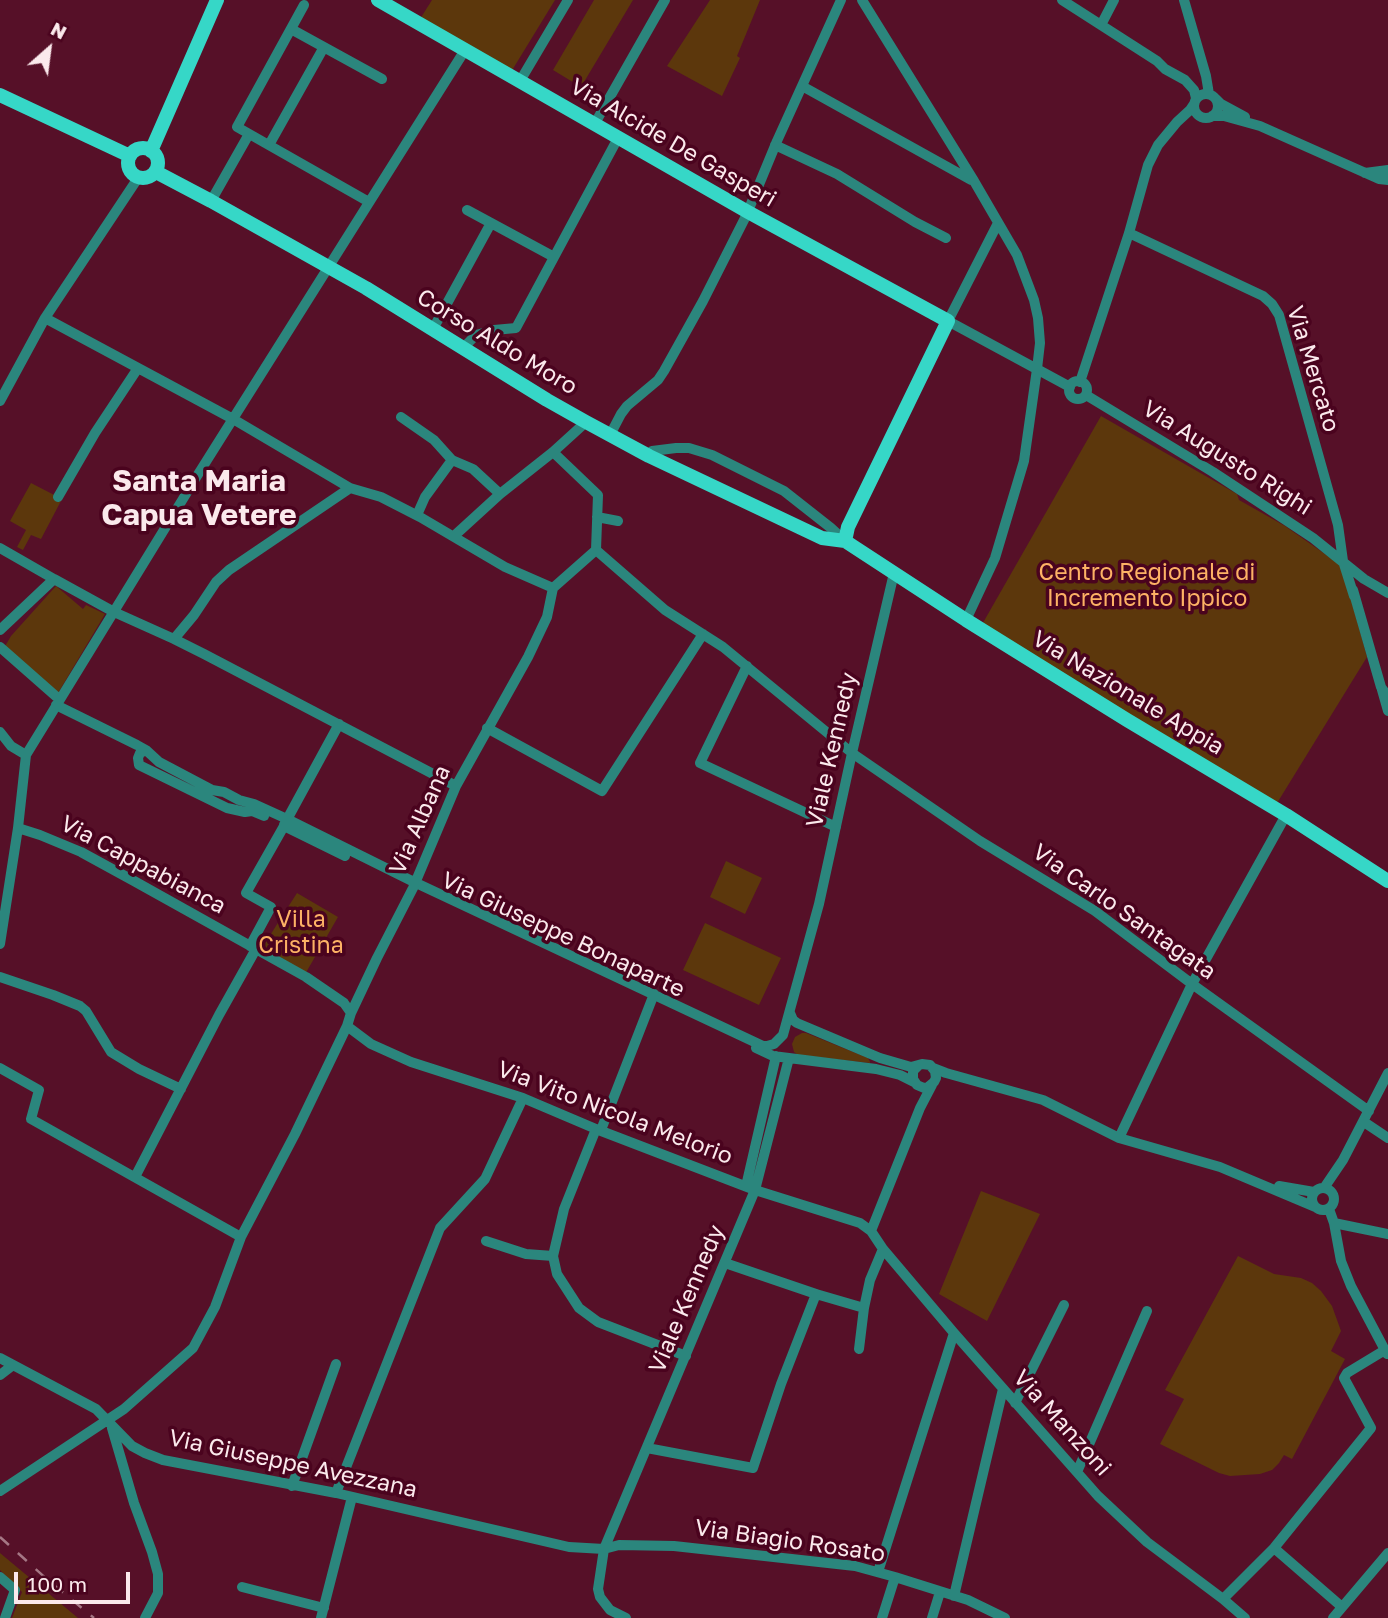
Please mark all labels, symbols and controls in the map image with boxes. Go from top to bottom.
north arrow [14,14,84,84]
text: N [47,16,71,44]
street label: Via Alcide De Gasperi [565,73,781,213]
street label: Corso Aldo Moro [412,283,582,401]
street label: Via Mercato [1281,303,1345,435]
street label: Via Augusto Righi [1137,395,1317,521]
district label: Santa Maria Capua Vetere [101,463,297,534]
park label: Centro Regionale di Incremento Ippico [1039,559,1255,613]
street label: Via Nazionale Appia [1027,625,1229,761]
street label: Viale Kennedy [801,670,863,830]
street label: Via Albana [384,761,456,879]
street label: Via Cappabianca [56,810,230,920]
street label: Via Carlo Santagata [1027,838,1221,986]
street label: Via Giuseppe Bonaparte [437,866,689,1004]
park label: Villa Cristina [258,906,344,960]
street label: Via Vito Nicola Melorio [493,1055,737,1171]
street label: Viale Kennedy [643,1221,731,1377]
street label: Via Manzoni [1007,1364,1117,1482]
street label: Via Giuseppe Avezzana [166,1424,420,1504]
street label: Via Biagio Rosato [693,1514,887,1568]
scale bar [18,1558,133,1602]
text: 100 m [27,1571,87,1597]

